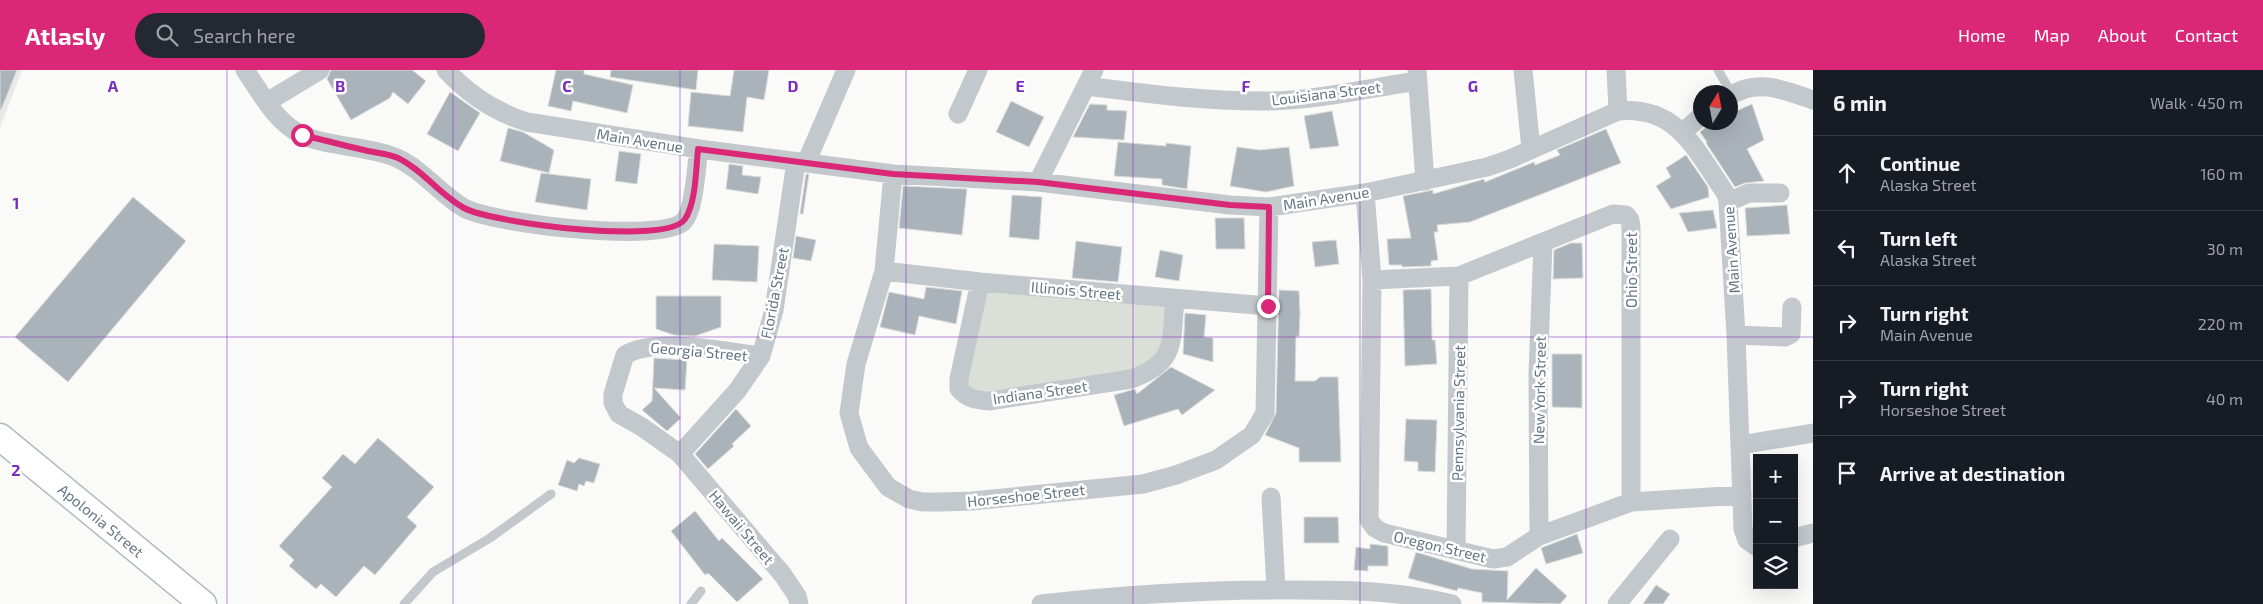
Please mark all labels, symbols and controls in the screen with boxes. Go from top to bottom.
search box [135,13,485,58]
text: Atlasly [25,21,105,50]
icon: search [153,21,181,49]
text: Search here [193,24,295,47]
text: Home [1958,24,2006,46]
text: Map [2034,24,2070,46]
text: About [2098,24,2147,46]
text: Contact [2175,24,2238,46]
text: A [108,76,119,95]
text: B [335,76,345,95]
text: C [562,76,572,95]
text: D [788,76,799,95]
text: E [1015,76,1025,95]
text: F [1242,76,1251,95]
text: G [1468,76,1478,95]
street label: Louisiana Street [1270,77,1382,109]
north arrow [1693,85,1738,130]
text: 6 min [1833,90,1887,115]
text: Walk · 450 m [2150,93,2243,112]
route start [291,124,314,147]
street label: Main Avenue [596,124,684,156]
text: Continue [1880,152,1960,175]
icon: ahead [1833,159,1861,187]
text: 160 m [2200,164,2243,183]
text: Alaska Street [1880,175,1977,194]
street label: Main Avenue [1282,182,1370,214]
text: 1 [13,193,19,212]
street label: Main Avenue [1719,206,1743,294]
text: Turn left [1880,227,1957,250]
street label: Ohio Street [1622,232,1640,308]
icon: left [1833,234,1861,262]
text: 30 m [2207,239,2243,258]
street label: Florida Street [756,246,792,340]
text: Alaska Street [1880,250,1977,269]
street label: Illinois Street [1030,277,1122,303]
route end [1257,295,1280,318]
text: Turn right [1880,302,1968,325]
icon: right [1833,309,1861,337]
text: 220 m [2198,314,2243,333]
text: Main Avenue [1880,325,1973,344]
street label: New York Street [1529,335,1549,444]
street label: Georgia Street [650,338,749,364]
street label: Pennsylvania Street [1448,345,1468,481]
street label: Indiana Street [992,376,1089,408]
text: Turn right [1880,377,1968,400]
icon: right [1833,384,1861,412]
text: 40 m [2206,389,2243,408]
text: Horseshoe Street [1880,400,2006,419]
map controls [1753,454,1798,589]
button: + [1753,454,1798,499]
icon: arrive [1833,459,1861,487]
text: 2 [11,460,21,479]
text: Arrive at destination [1880,462,2065,485]
street label: Apolonia Street [55,480,148,561]
street label: Horseshoe Street [966,480,1086,510]
street label: Hawaii Street [706,486,778,568]
button: − [1753,499,1798,544]
street label: Oregon Street [1392,527,1488,565]
button: layers [1753,544,1798,589]

